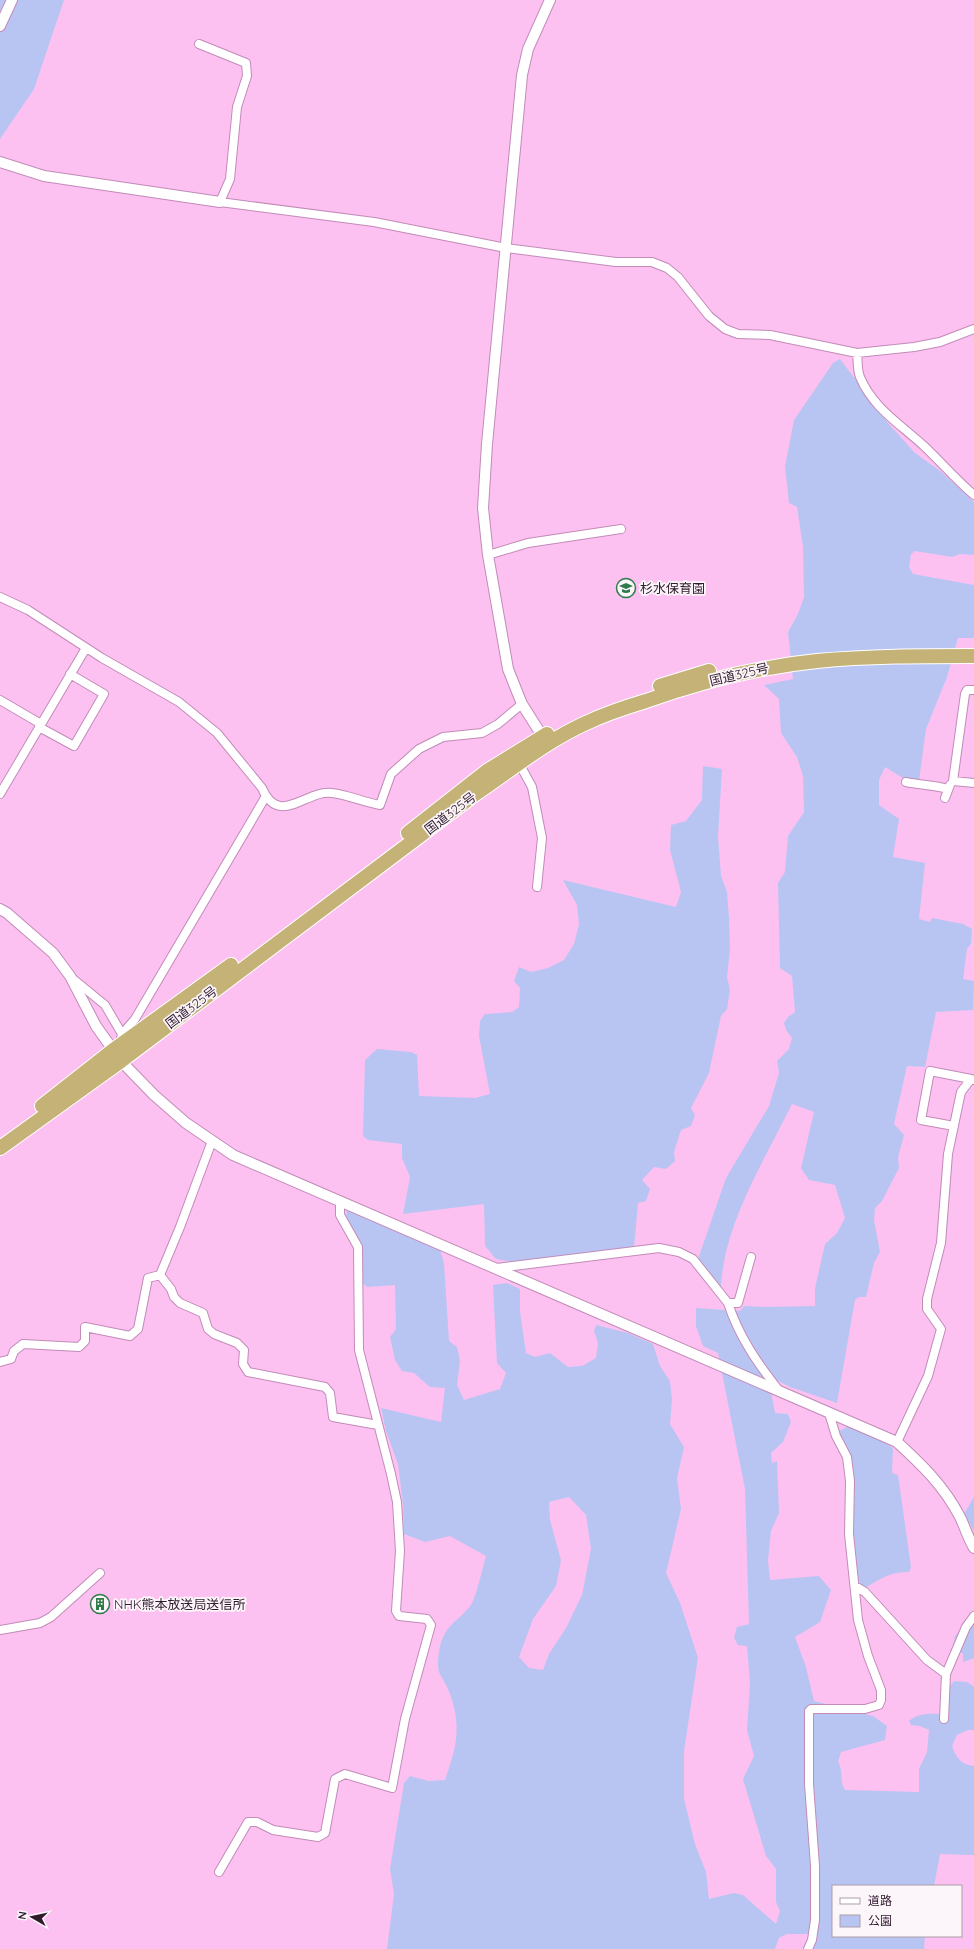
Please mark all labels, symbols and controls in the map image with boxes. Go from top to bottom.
school or university icon: 杉水保育園 [615,577,637,599]
place label: 杉水保育園 [640,580,705,596]
street label: 国道325号 [708,659,770,689]
street label: 国道325号 [421,789,479,837]
street label: 国道325号 [162,983,220,1031]
building icon: NHK熊本放送局送信所 [89,1593,111,1615]
place label: NHK熊本放送局送信所 [114,1596,246,1612]
legend [832,1885,962,1937]
text: 道路 [868,1893,892,1908]
north arrow [12,1897,52,1937]
text: N [15,1910,30,1921]
text: 公園 [868,1913,892,1928]

